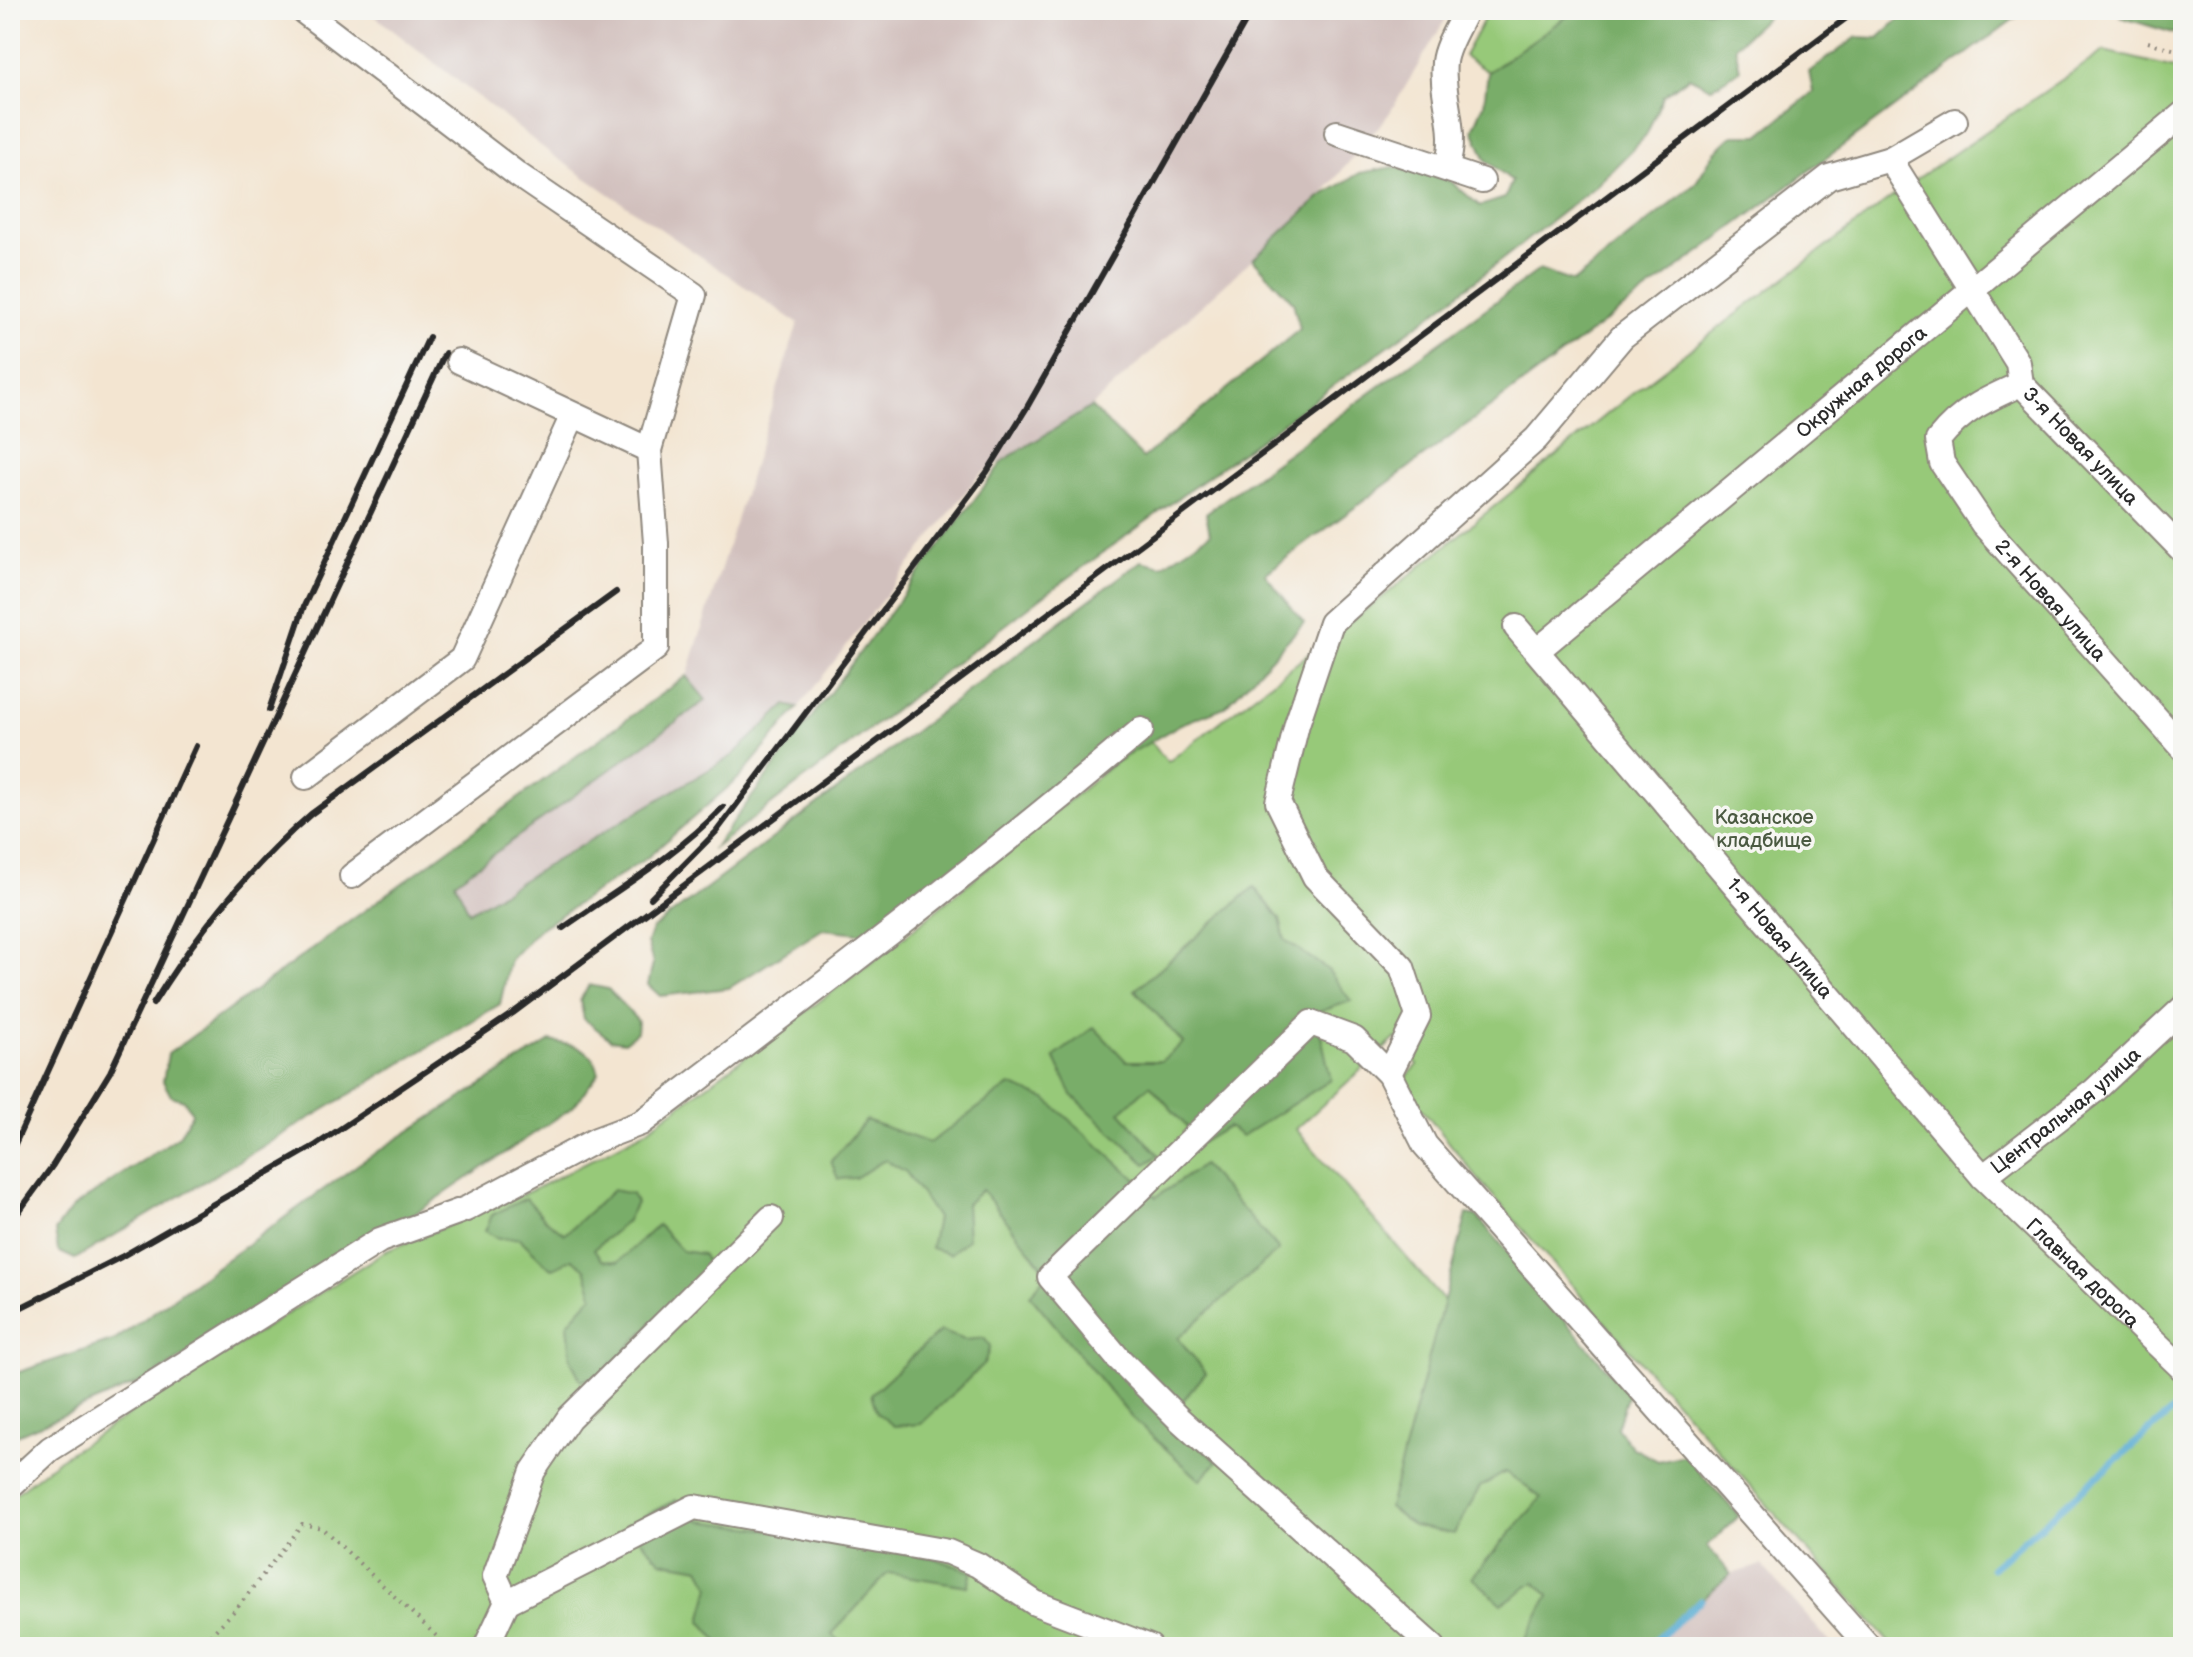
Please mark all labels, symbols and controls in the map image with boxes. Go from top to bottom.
street label: Окружная дорога [1791,321,1932,444]
street label: 3-я Новая улица [2017,382,2143,511]
street label: 2-я Новая улица [1989,535,2111,667]
park label: Казанское кладбище [1714,806,1814,853]
street label: 1-я Новая улица [1721,873,1837,1004]
street label: Центральная улица [1986,1043,2146,1179]
street label: Главная дорога [2021,1214,2144,1334]

